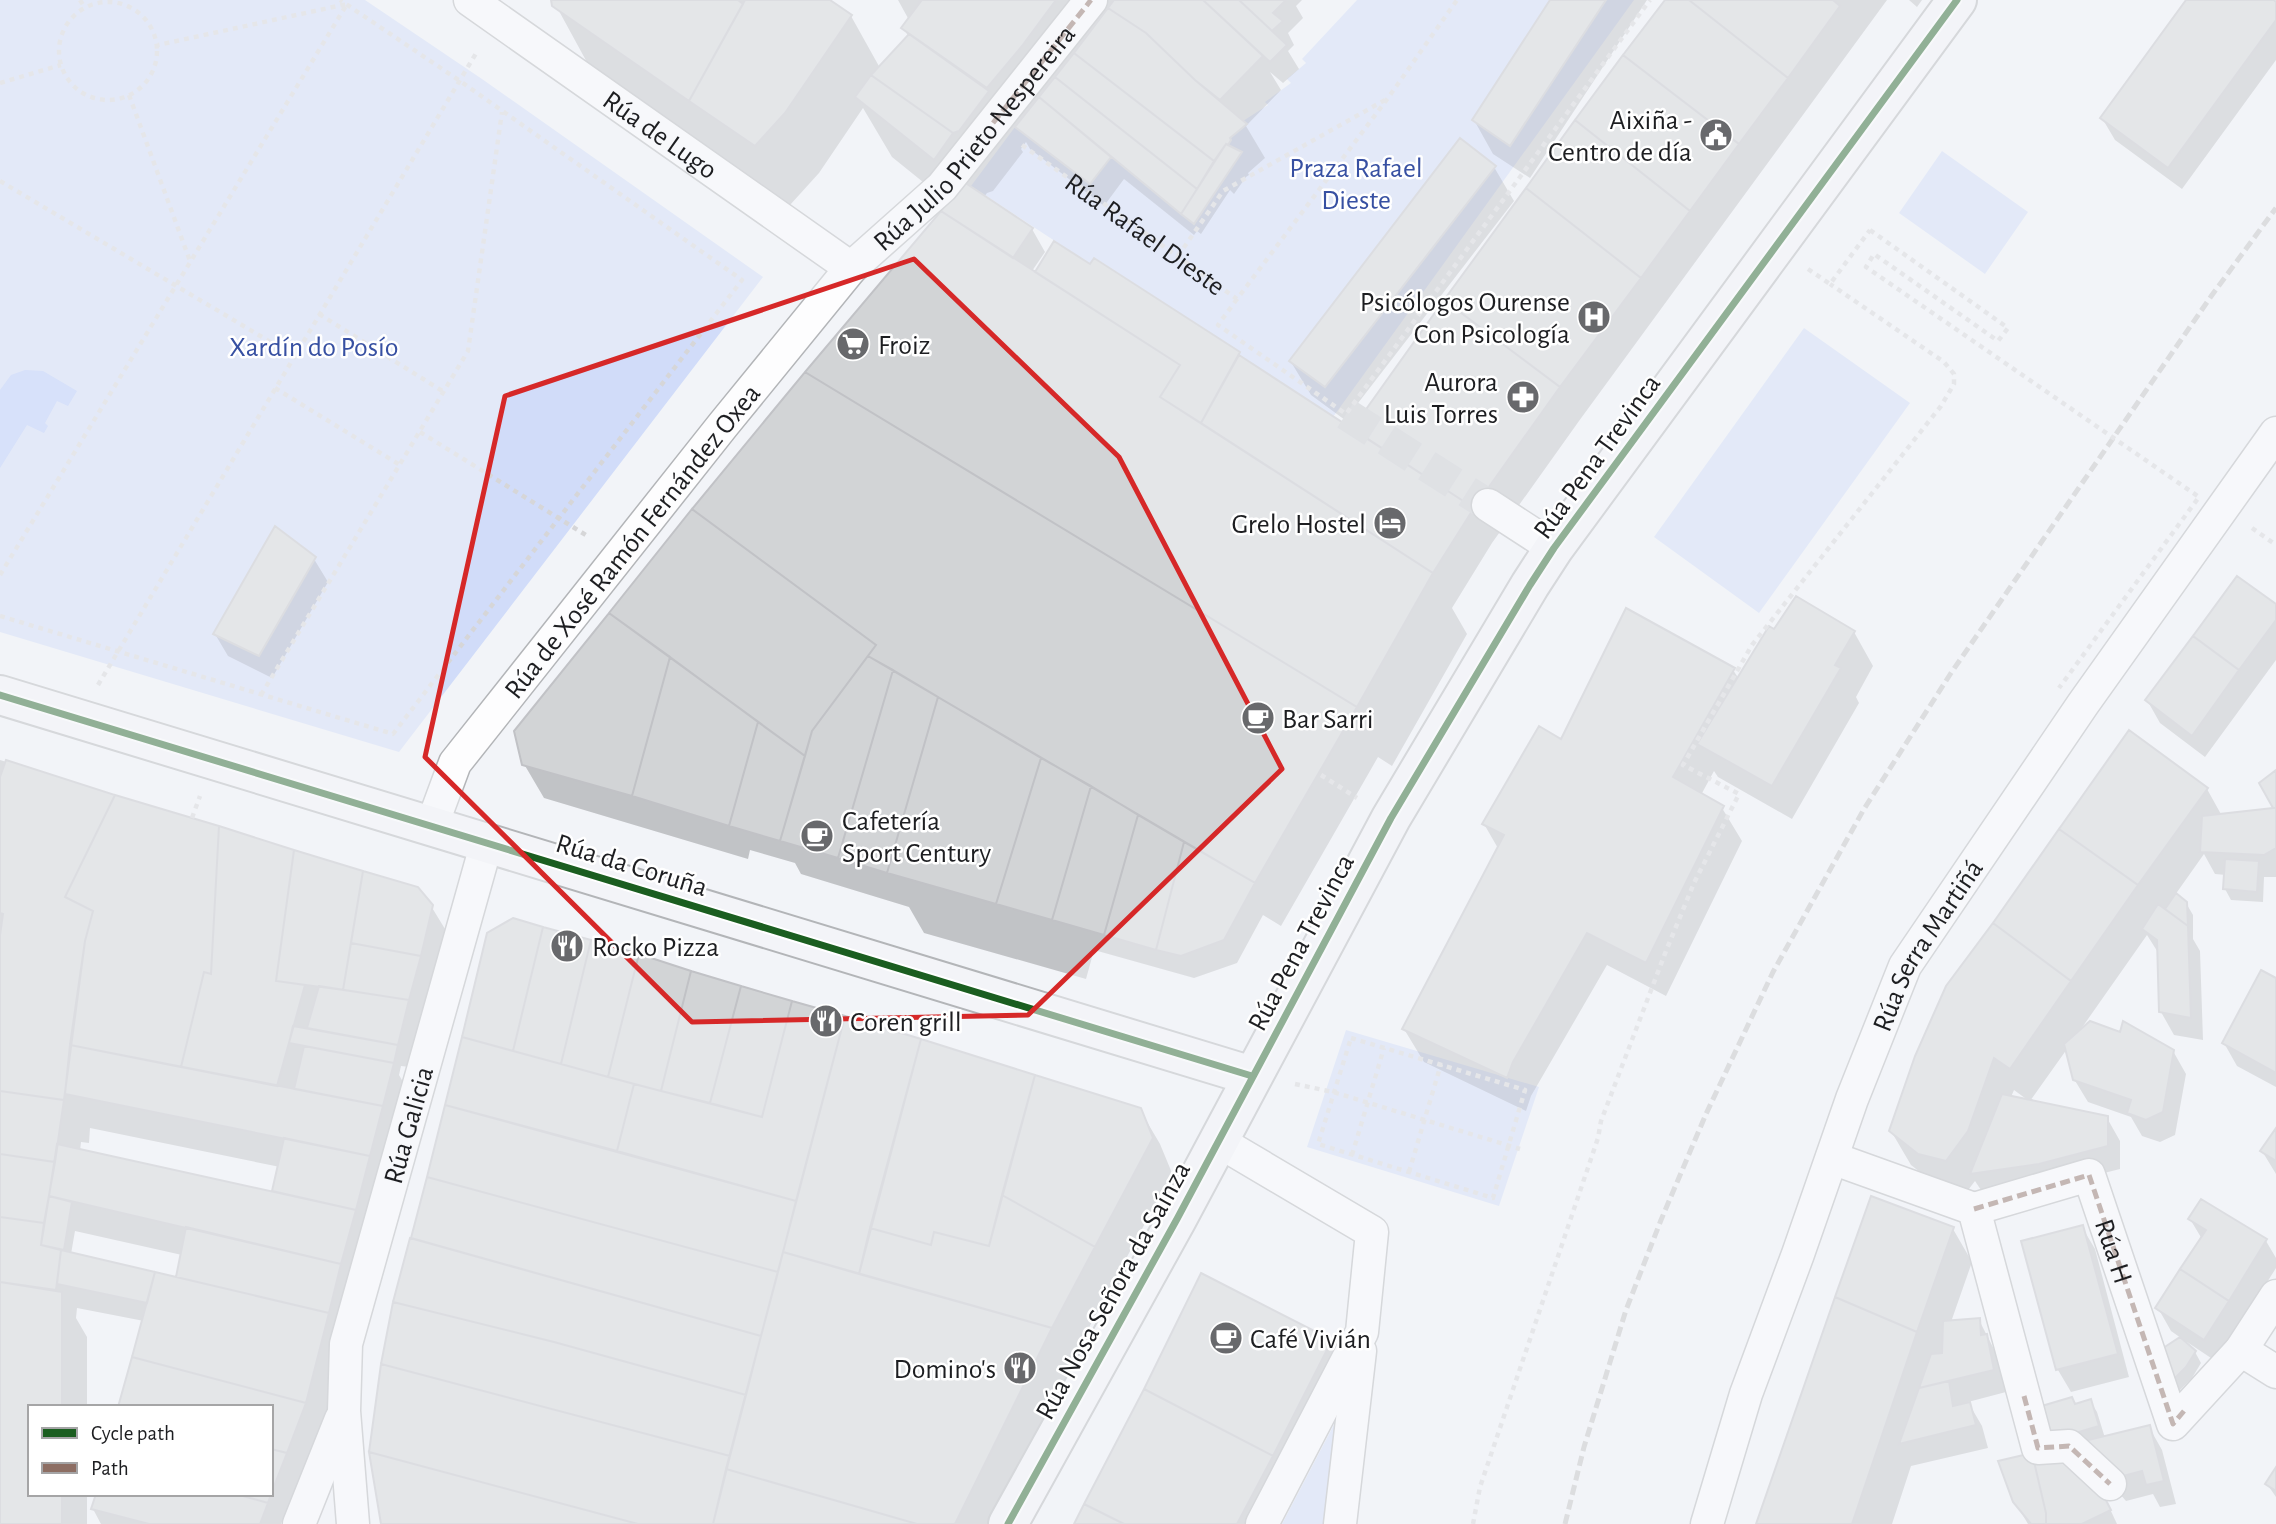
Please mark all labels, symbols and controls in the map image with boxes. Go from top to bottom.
street label: Rúa Julio Prieto Nespereira [869,20,1081,257]
street label: Rúa de Lugo [597,86,722,185]
place label: Aixiña - Centro de día [1548,107,1692,167]
public building icon: Aixiña - Centro de día [1697,116,1735,154]
park label: Praza Rafael Dieste [1289,155,1423,215]
street label: Rúa Rafael Dieste [1059,169,1230,302]
place label: Psicólogos Ourense Con Psicología [1360,289,1570,349]
hospital icon: Psicólogos Ourense Con Psicología [1575,298,1613,336]
supermarket icon: Froiz [834,325,872,363]
place label: Froiz [878,332,930,360]
park label: Xardín do Posío [229,334,399,362]
place label: Aurora Luis Torres [1384,369,1498,429]
street label: Rúa Pena Trevinca [1529,370,1666,544]
pharmacy icon: Aurora Luis Torres [1504,378,1542,416]
street label: Rúa de Xosé Ramón Fernández Oxea [500,379,766,704]
hotel icon: Grelo Hostel [1371,504,1409,542]
place label: Grelo Hostel [1231,511,1366,539]
cafe icon: Bar Sarri [1239,699,1277,737]
place label: Bar Sarri [1282,706,1374,734]
place label: Cafetería Sport Century [842,808,991,868]
cafe icon: Cafetería Sport Century [798,817,836,855]
street label: Rúa da Coruña [552,830,711,902]
street label: Rúa Pena Trevinca [1244,850,1360,1036]
street label: Rúa Serra Martiñá [1868,855,1989,1036]
restaurant icon: Rocko Pizza [548,927,586,965]
place label: Rocko Pizza [592,934,719,962]
restaurant icon: Coren grill [807,1002,845,1040]
place label: Coren grill [850,1009,962,1037]
street label: Rúa Galicia [380,1064,439,1187]
street label: Rúa Nosa Señora da Saínza [1031,1157,1196,1425]
street label: Rúa H [2089,1216,2137,1287]
cafe icon: Café Vivián [1207,1319,1245,1357]
place label: Café Vivián [1250,1326,1371,1354]
restaurant icon: Domino's [1001,1349,1039,1387]
place label: Domino's [894,1356,996,1384]
legend [28,1405,273,1496]
text: Cycle path [91,1423,175,1444]
text: Path [91,1458,129,1479]

